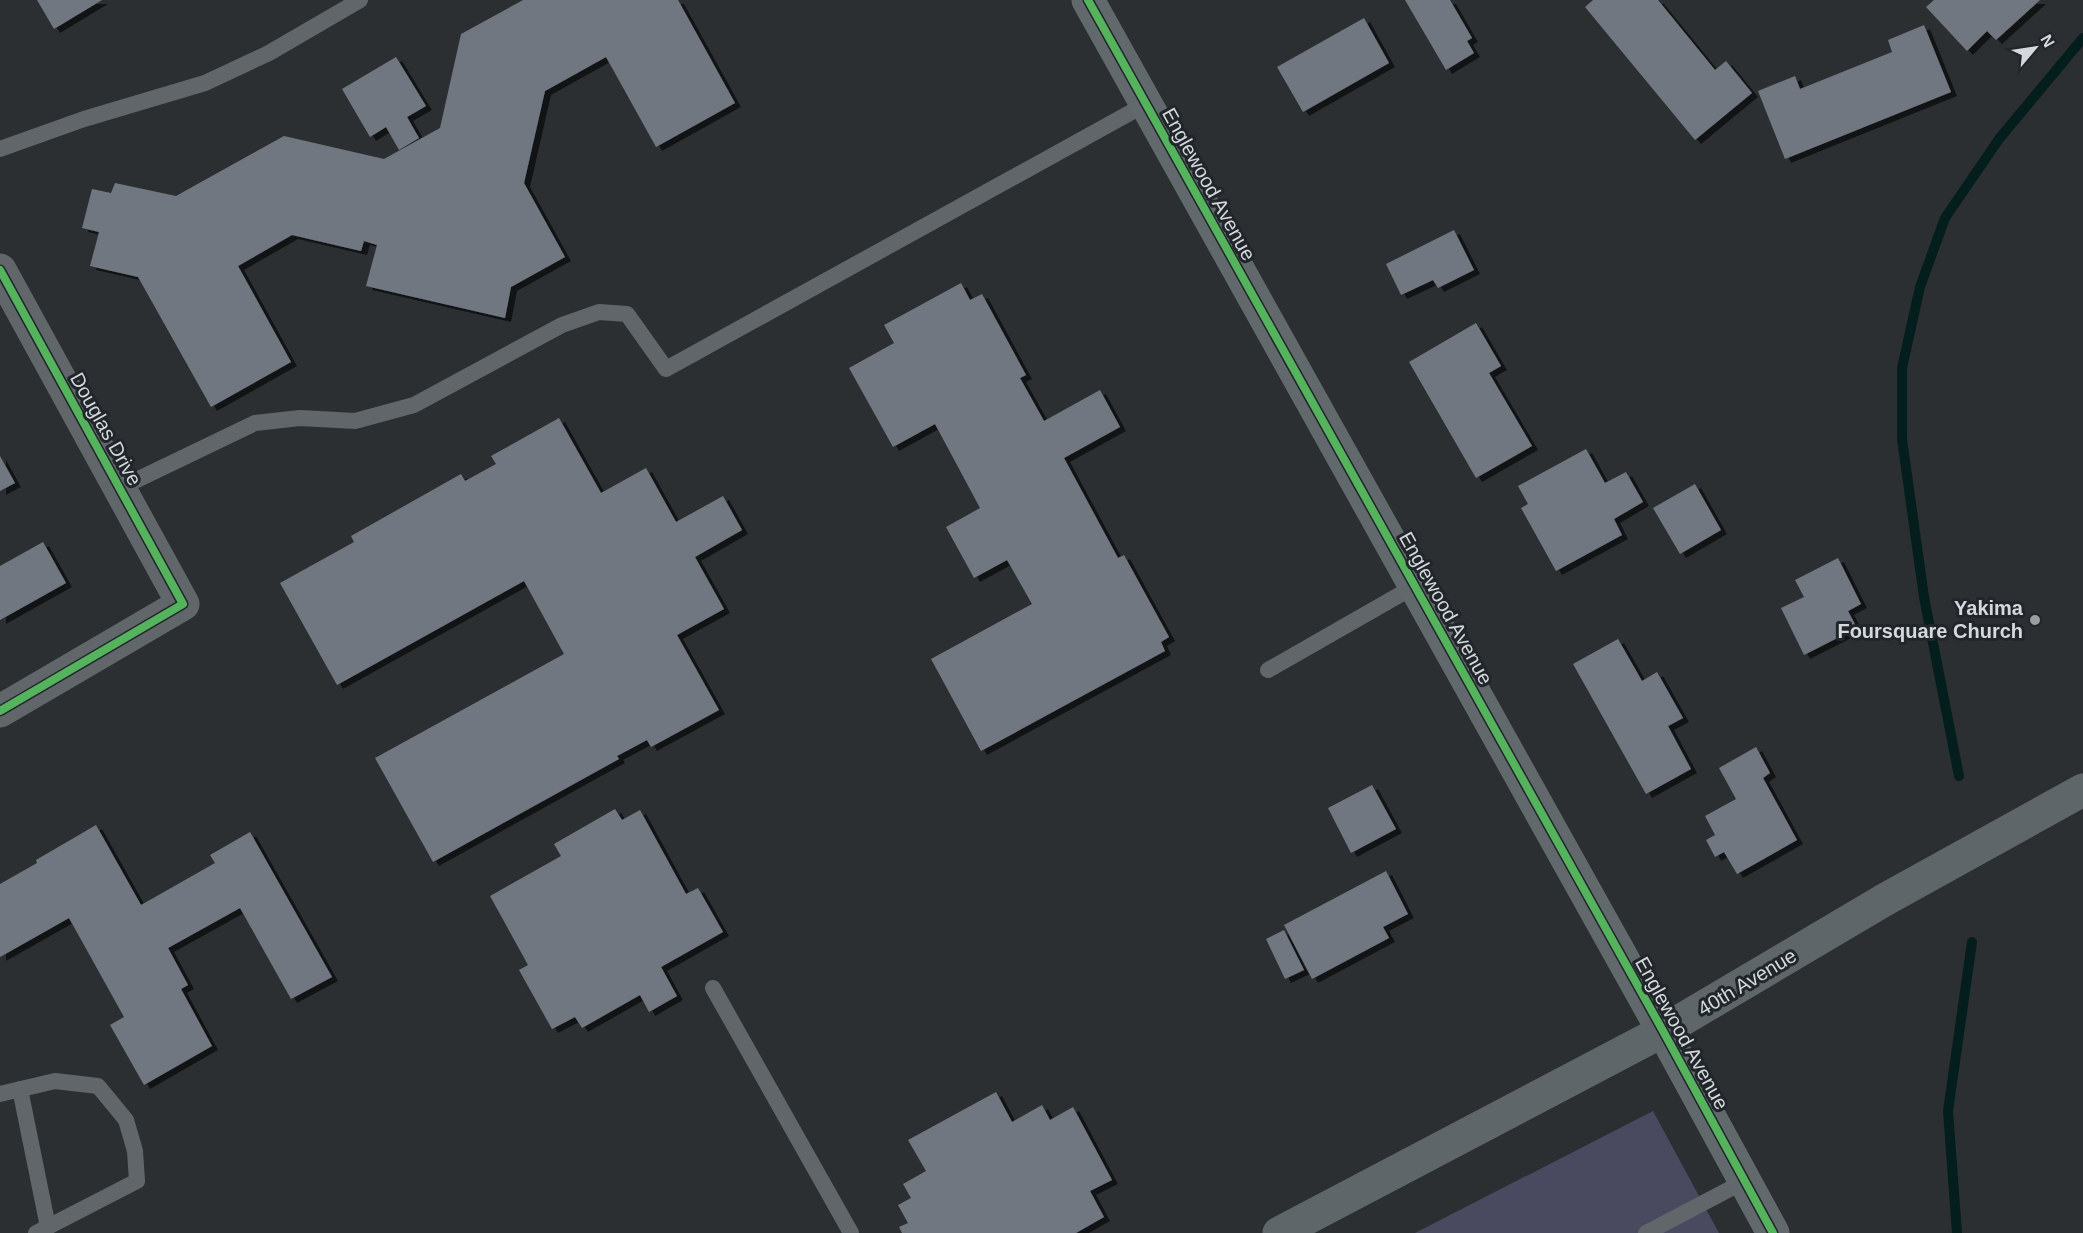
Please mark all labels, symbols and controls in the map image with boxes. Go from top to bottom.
north arrow [2005,18,2065,78]
text: N [2037,32,2058,50]
street label: Englewood Avenue [1158,104,1260,264]
street label: Douglas Drive [66,369,146,489]
street label: Englewood Avenue [1395,528,1497,688]
place label: Yakima Foursquare Church [1837,597,2024,642]
marker: Yakima Foursquare Church [2028,613,2042,627]
street label: 40th Avenue [1694,944,1800,1020]
street label: Englewood Avenue [1631,953,1733,1113]

